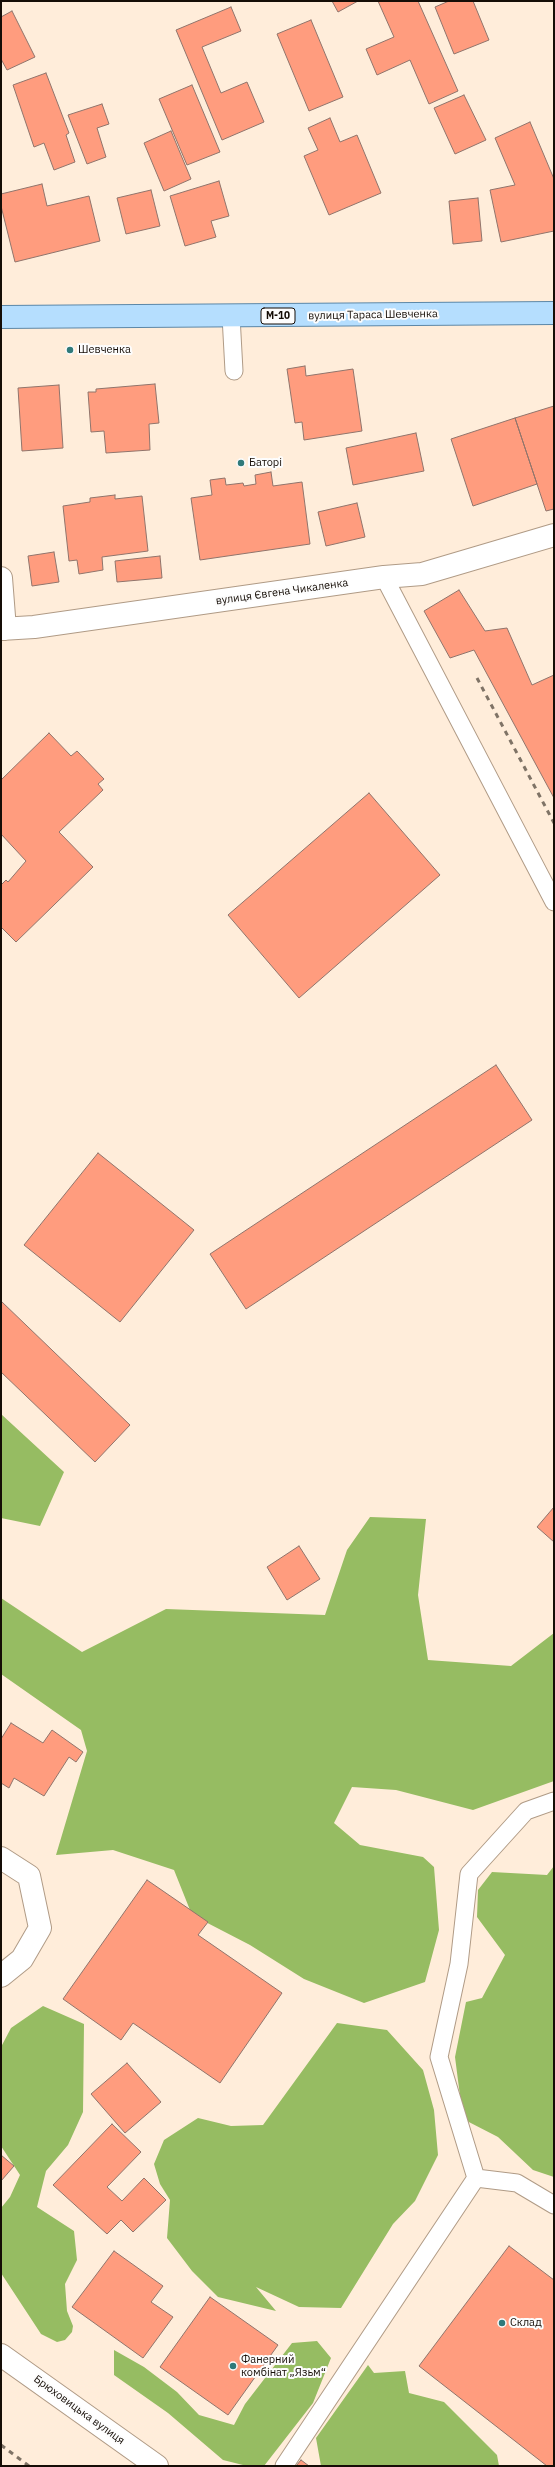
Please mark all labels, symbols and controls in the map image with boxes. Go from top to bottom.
street label: вулиця Тараса Шевченка [308,307,438,323]
road number: М-10 [261,308,295,324]
place label: Шевченка [78,343,131,357]
marker: Шевченка [65,345,75,355]
place label: Баторі [249,456,282,470]
marker: Баторі [236,458,246,468]
street label: вулиця Євгена Чикаленка [215,576,349,608]
place label: Склад [510,2316,542,2330]
marker: Склад [497,2318,507,2328]
place label: Фанерний комбінат „Язьм“ [241,2353,326,2379]
marker: Фанерний комбінат „Язьм“ [228,2361,238,2371]
street label: Брюховицька вулиця [31,2373,127,2447]

